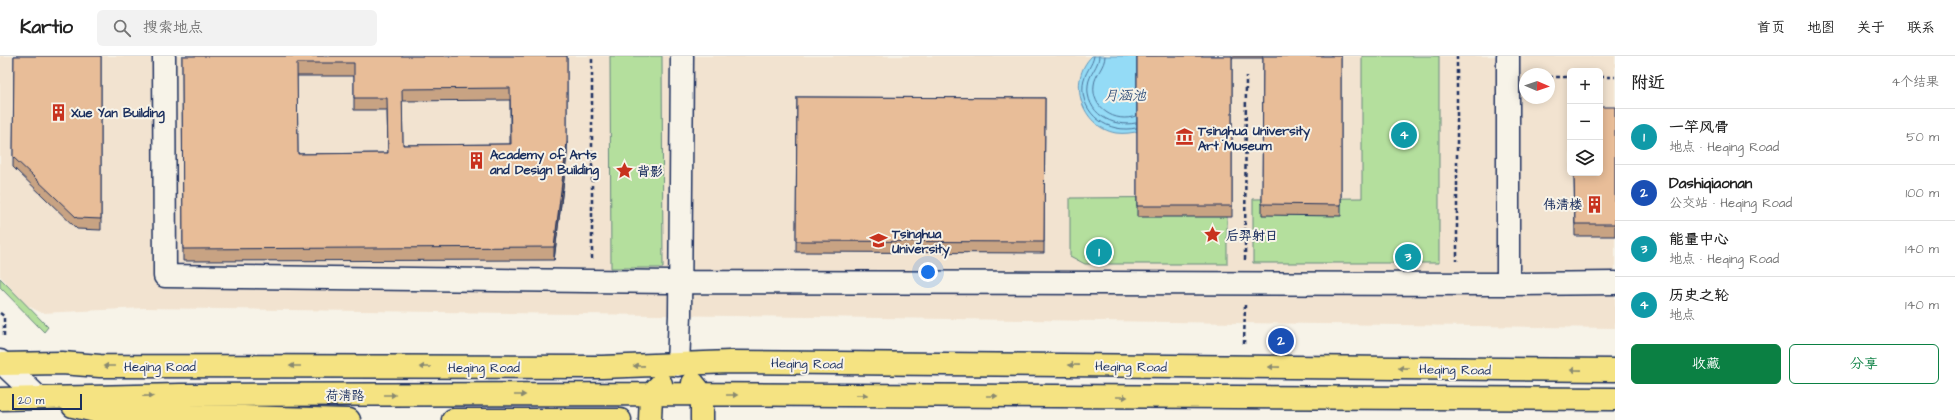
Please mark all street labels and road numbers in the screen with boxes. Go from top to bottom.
street label: Heqing Road [771,354,843,375]
street label: Heqing Road [1095,357,1167,378]
street label: Heqing Road [124,358,196,377]
street label: Heqing Road [448,359,520,378]
street label: Heqing Road [1419,360,1491,381]
street label: 荷清路 [325,387,365,405]

